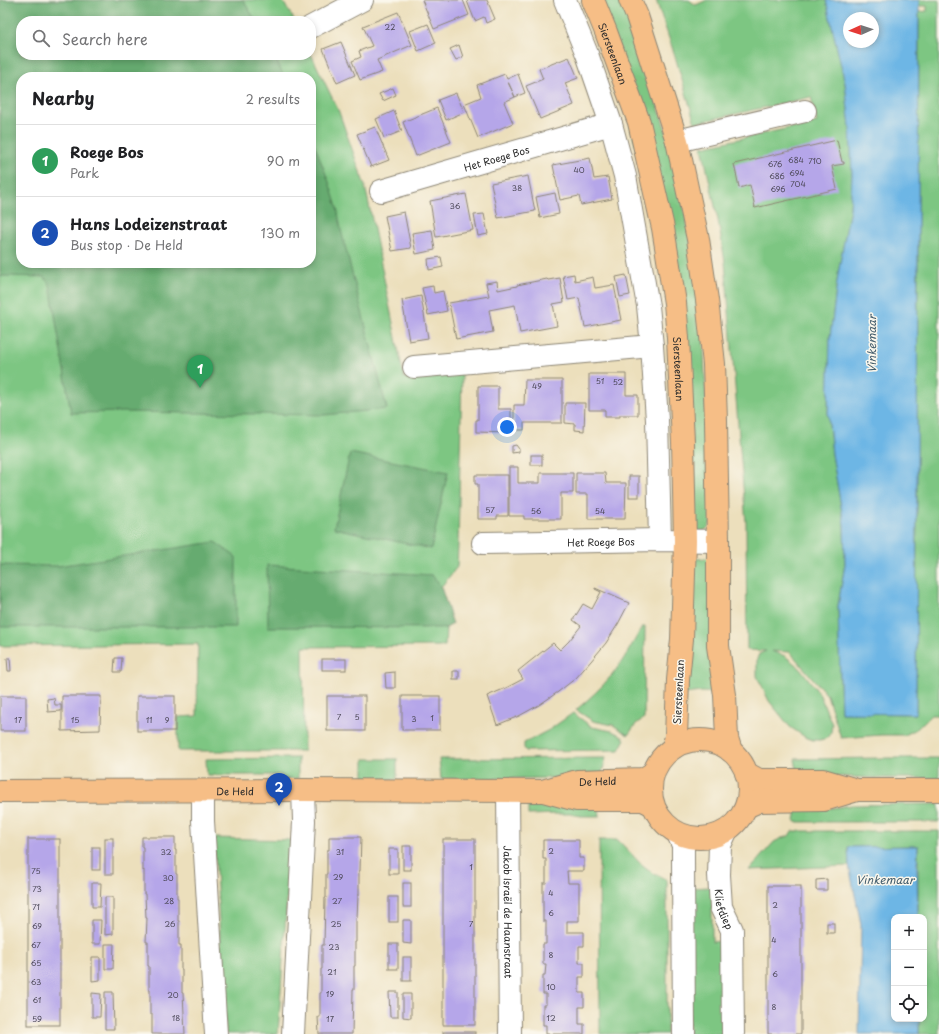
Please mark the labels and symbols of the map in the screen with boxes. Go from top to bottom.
north arrow [843,12,879,48]
street label: Siersteenlaan [595,20,632,86]
house number: 22 [385,21,395,33]
street label: Het Roege Bos [462,141,531,174]
house number: 684 [788,154,804,166]
house number: 710 [808,155,822,167]
house number: 676 [768,158,782,170]
house number: 40 [573,164,585,176]
house number: 694 [789,167,805,179]
house number: 686 [769,170,785,182]
house number: 704 [790,178,806,190]
house number: 38 [512,182,522,194]
house number: 696 [770,183,786,195]
house number: 36 [450,200,461,212]
water label: Vinkemaar [863,313,880,373]
street label: Siersteenlaan [670,336,689,402]
pin: 1 [187,355,213,388]
house number: 51 [596,375,605,387]
house number: 52 [613,376,624,388]
house number: 49 [532,380,542,392]
your location [497,417,517,437]
house number: 57 [485,504,495,516]
house number: 56 [531,505,542,517]
house number: 54 [595,505,605,517]
street label: Het Roege Bos [567,533,635,549]
street label: Siersteenlaan [669,659,687,725]
house number: 7 [337,711,342,723]
house number: 5 [354,711,360,723]
house number: 1 [430,712,434,724]
house number: 3 [411,713,417,725]
house number: 17 [14,714,23,726]
house number: 15 [71,714,79,726]
house number: 11 [146,714,152,726]
house number: 9 [165,714,170,726]
street label: De Held [579,772,617,788]
pin: 2 [266,773,292,806]
street label: De Held [216,783,254,798]
house number: 2 [548,845,554,857]
house number: 32 [161,846,172,858]
house number: 31 [336,846,344,858]
street label: Jakob Israël de Haanstraat [501,846,517,978]
house number: 1 [469,861,473,873]
house number: 75 [31,865,41,877]
house number: 29 [333,871,343,883]
water label: Vinkemaar [856,871,916,888]
house number: 30 [162,872,174,884]
house number: 73 [32,883,42,895]
house number: 4 [548,887,554,899]
street label: Kliefdiep [712,888,738,932]
house number: 28 [164,895,174,907]
house number: 27 [332,895,342,907]
house number: 2 [772,899,778,911]
house number: 71 [32,901,40,913]
house number: 6 [548,907,554,919]
house number: 26 [165,918,176,930]
house number: 25 [331,918,341,930]
house number: 7 [469,918,474,930]
house number: 69 [32,920,42,932]
house number: 4 [771,934,777,946]
house number: 67 [31,939,41,951]
house number: 23 [329,941,339,953]
house number: 8 [549,949,554,961]
house number: 65 [31,957,41,969]
house number: 21 [327,966,337,978]
house number: 6 [772,968,778,980]
house number: 63 [31,976,41,988]
house number: 10 [546,981,556,993]
house number: 19 [326,988,334,1000]
house number: 20 [167,989,179,1001]
house number: 61 [33,994,42,1006]
house number: 8 [772,1001,777,1013]
house number: 18 [172,1012,180,1024]
house number: 12 [546,1012,556,1024]
house number: 59 [32,1013,42,1025]
house number: 17 [326,1013,335,1025]

